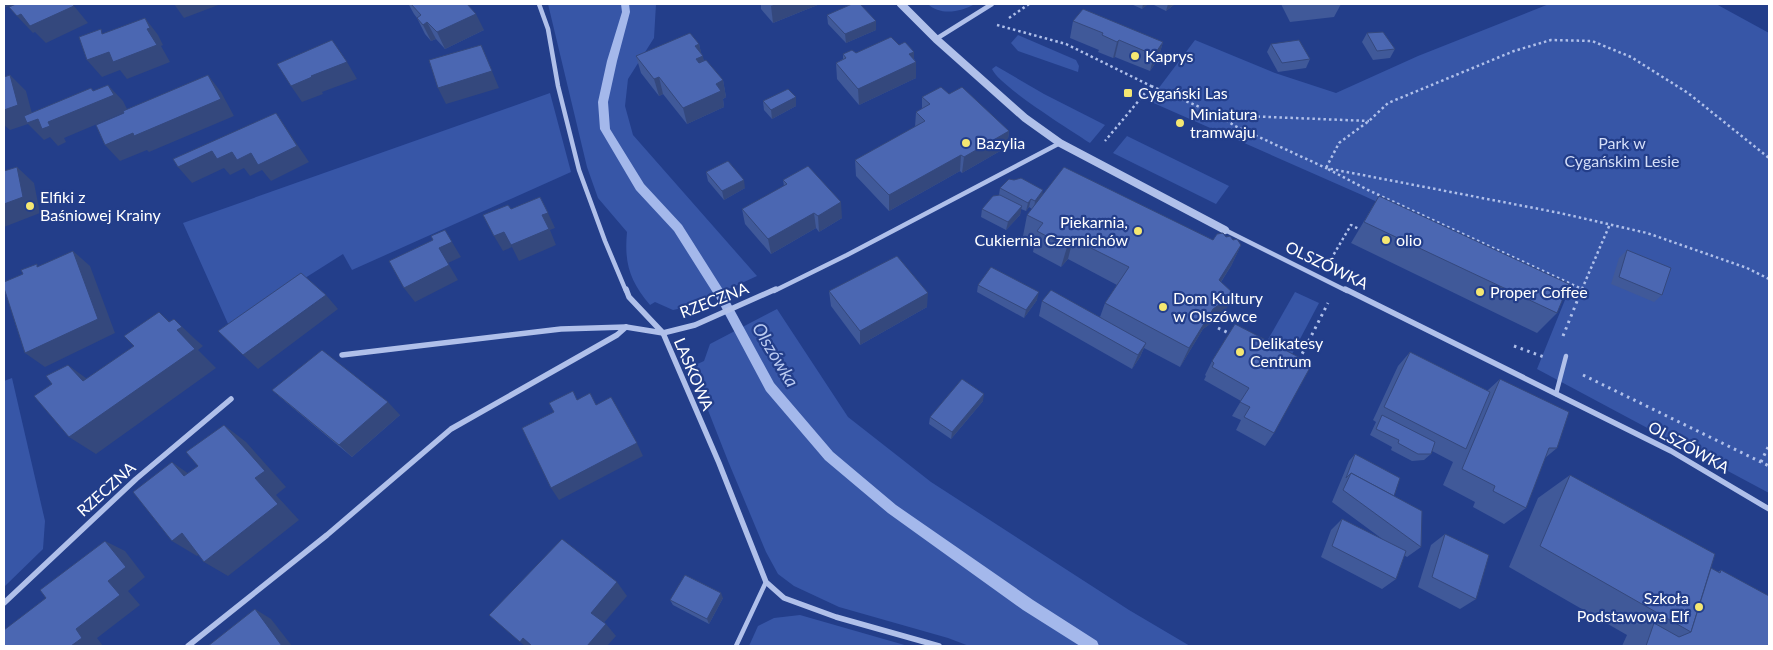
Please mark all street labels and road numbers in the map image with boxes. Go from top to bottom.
street label: OLSZÓWKA [1283,236,1372,293]
street label: RZECZNA [677,278,751,321]
street label: LASKOWA [671,335,718,413]
street label: OLSZÓWKA [1645,417,1733,477]
street label: RZECZNA [73,457,139,520]

